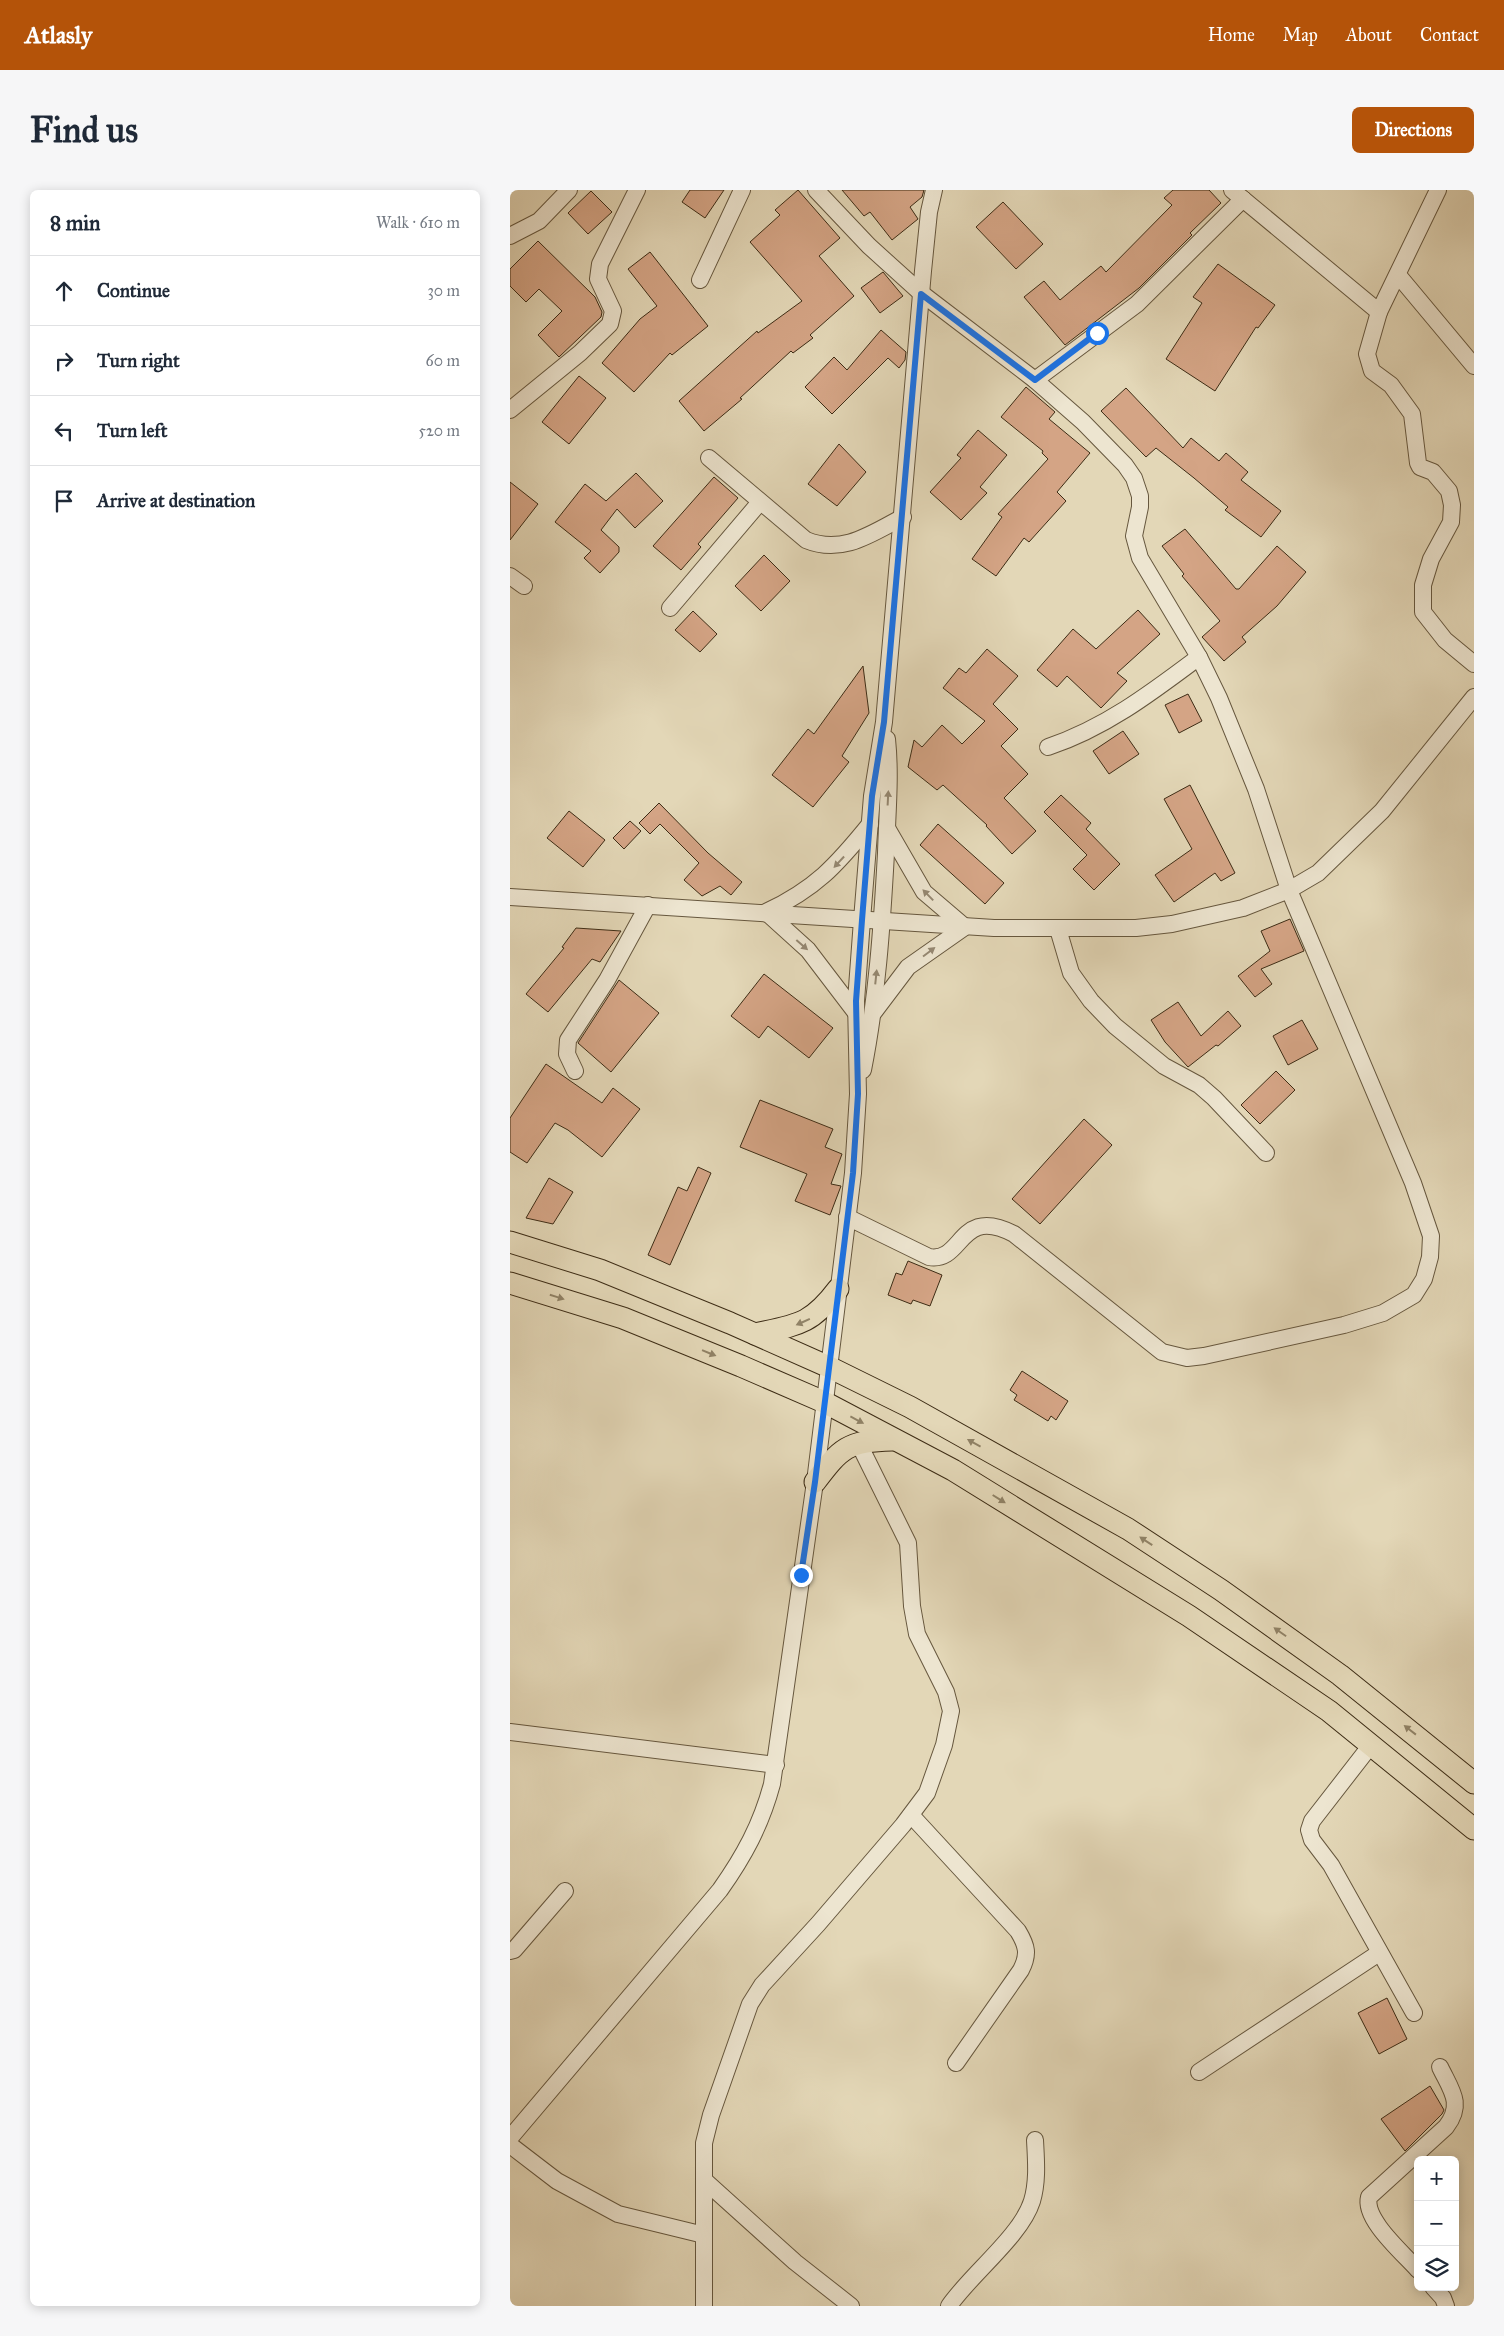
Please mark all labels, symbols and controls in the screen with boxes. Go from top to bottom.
text: Atlasly [25,20,92,50]
text: Home [1208,24,1255,46]
text: Map [1283,24,1318,46]
text: About [1346,24,1392,46]
text: Contact [1420,24,1479,46]
button: Directions [1352,107,1474,153]
text: Find us [30,109,138,152]
text: 8 min [50,210,100,236]
text: Walk · 610 m [376,213,460,232]
icon: ahead [50,277,78,305]
text: Continue [97,279,170,302]
text: 30 m [427,281,460,300]
route start [1086,322,1109,345]
icon: right [50,347,78,375]
text: Turn right [97,349,180,372]
text: 60 m [426,351,460,370]
icon: left [50,417,78,445]
text: Turn left [97,419,167,442]
text: 520 m [418,421,460,440]
icon: arrive [50,487,78,515]
text: Arrive at destination [97,489,255,512]
one-way arrow [885,789,893,805]
one-way arrow [833,856,845,868]
one-way arrow [922,889,934,901]
one-way arrow [795,939,807,951]
one-way arrow [922,947,935,957]
one-way arrow [872,969,880,985]
one-way arrow [549,1294,564,1302]
one-way arrow [796,1318,810,1326]
one-way arrow [702,1349,717,1357]
one-way arrow [850,1416,864,1424]
one-way arrow [967,1439,981,1447]
one-way arrow [993,1494,1006,1503]
one-way arrow [1139,1536,1152,1545]
route end [790,1564,813,1587]
one-way arrow [1273,1627,1287,1637]
one-way arrow [1404,1724,1417,1735]
map controls [1414,2156,1459,2291]
button: + [1414,2156,1459,2201]
button: − [1414,2201,1459,2246]
button: layers [1414,2246,1459,2291]

